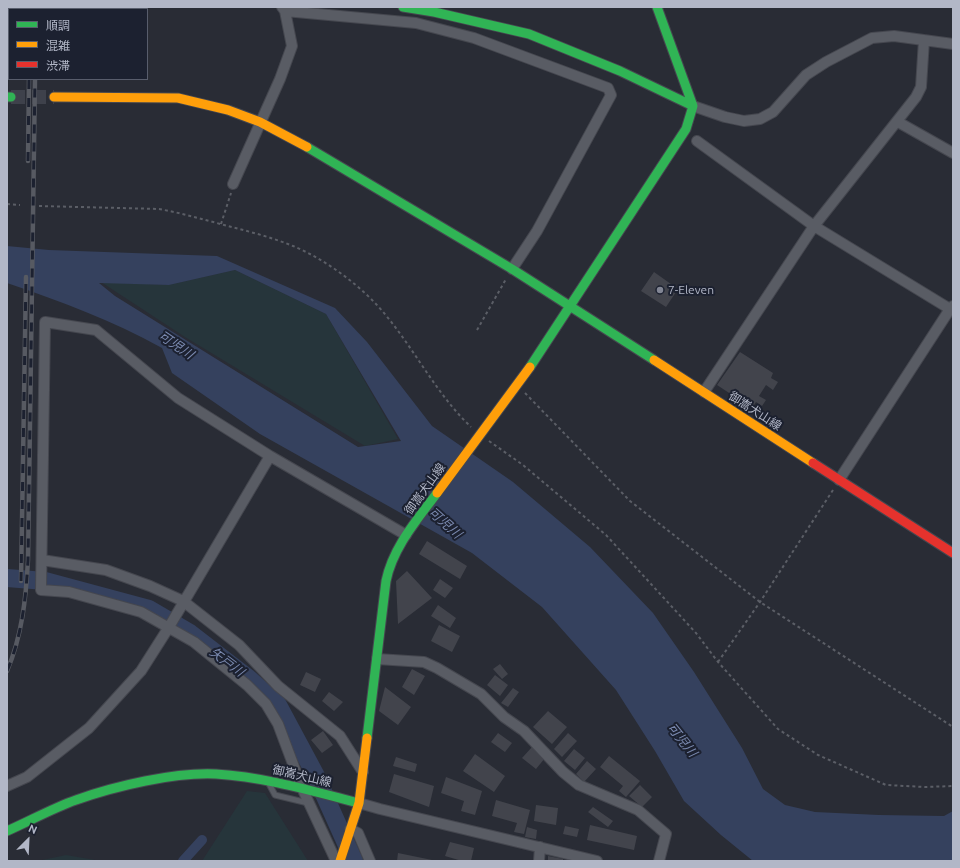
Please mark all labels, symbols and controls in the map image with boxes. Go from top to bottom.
legend [8,8,148,80]
text: 順調 [46,19,70,32]
text: 混雑 [46,39,70,52]
text: 渋滞 [46,59,70,72]
place label: 7-Eleven [668,283,714,297]
marker: 7-Eleven [655,285,665,295]
water label: 可児川 [155,328,197,362]
street label: 御嵩犬山線 [726,389,784,433]
street label: 御嵩犬山線 [402,460,448,518]
water label: 可児川 [425,504,465,542]
water label: 矢戸川 [207,644,247,680]
water label: 可児川 [664,720,700,760]
street label: 御嵩犬山線 [271,762,333,790]
north arrow [8,820,48,860]
text: N [27,822,39,836]

